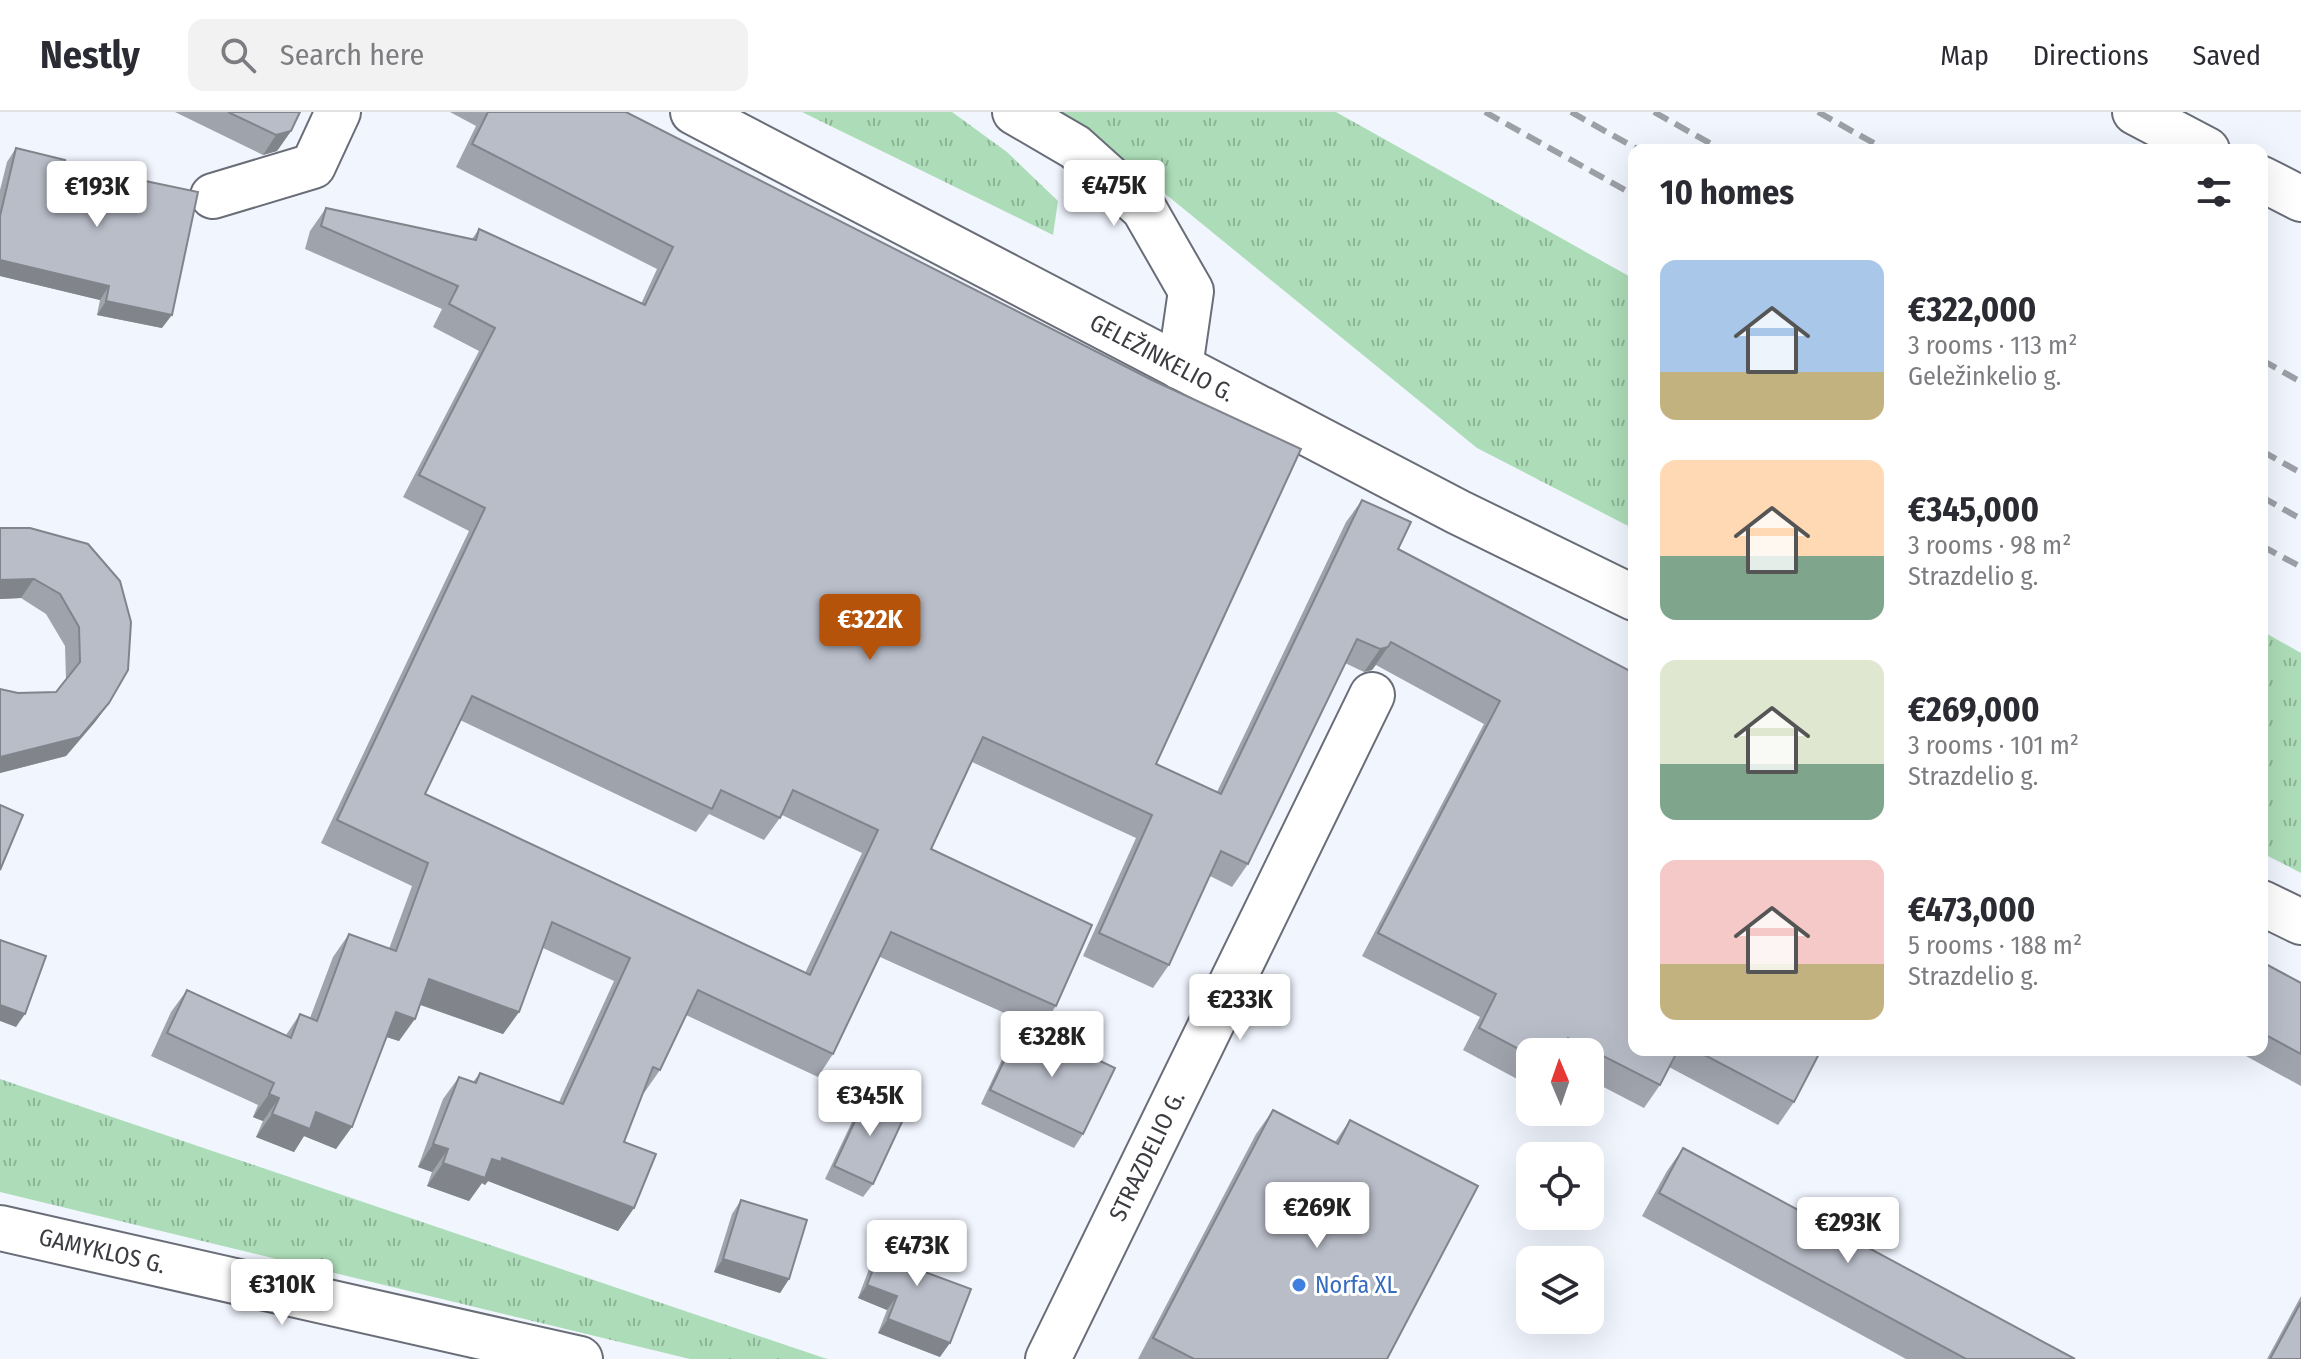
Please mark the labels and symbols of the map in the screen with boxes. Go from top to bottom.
pin: €475K [1058,160,1170,228]
pin: €193K [41,161,153,229]
street label: GELEŽINKELIO G. [1085,308,1239,408]
pin: €322K [814,594,926,662]
pin: €233K [1184,974,1296,1042]
pin: €328K [996,1011,1108,1079]
north arrow [1516,1038,1604,1126]
pin: €345K [814,1070,926,1138]
street label: STRAZDELIO G. [1103,1086,1191,1226]
pin: €269K [1261,1182,1373,1250]
pin: €293K [1792,1197,1904,1265]
pin: €473K [861,1220,973,1288]
street label: GAMYKLOS G. [36,1223,168,1279]
pin: €310K [226,1259,338,1327]
place label: Norfa XL [1315,1271,1398,1299]
marker: Norfa XL [1290,1276,1308,1294]

